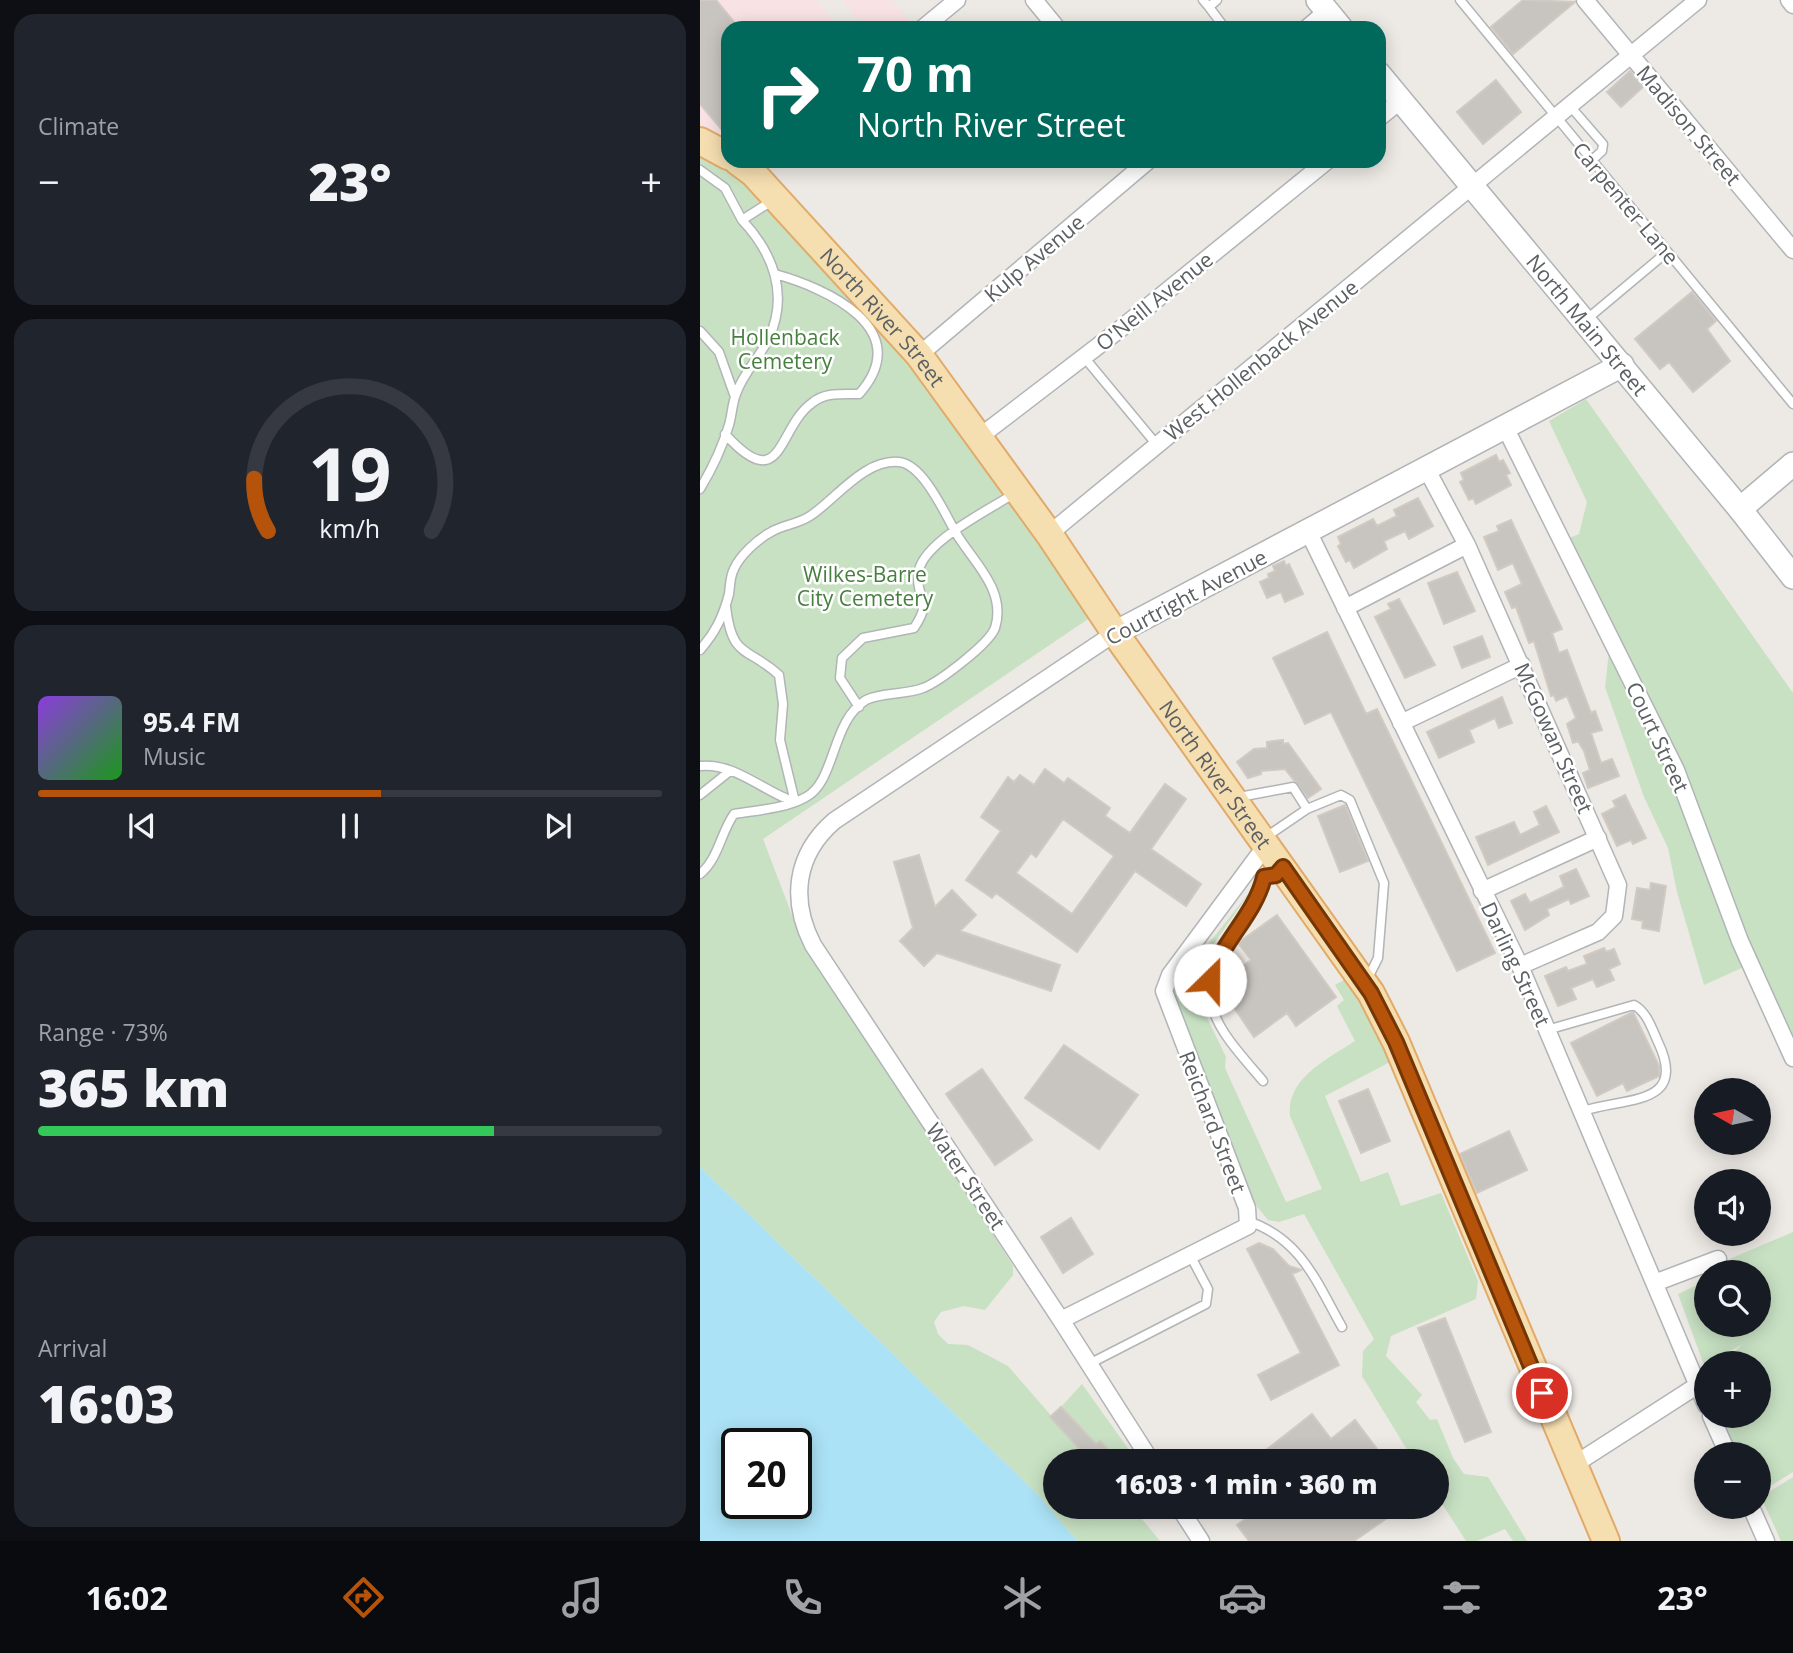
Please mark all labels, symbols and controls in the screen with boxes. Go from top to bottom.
text: 70 m [857,40,974,106]
icon: right [742,49,833,140]
street label: Madison Street [1631,59,1747,191]
text: North River Street [857,103,1125,146]
text: Climate [38,110,119,142]
street label: Carpenter Lane [1567,136,1685,270]
text: 23° [309,145,391,216]
text: − [38,155,60,207]
text: + [640,155,662,207]
street label: Kulp Avenue [978,208,1090,308]
street label: North River Street [814,242,951,392]
street label: O'Neill Avenue [1090,245,1218,357]
street label: North Main Street [1520,248,1654,401]
street label: West Hollenback Avenue [1158,273,1364,447]
park label: Hollenback Cemetery [731,323,840,375]
text: 19 [308,424,392,523]
text: km/h [320,511,380,545]
street label: Courtright Avenue [1100,543,1272,651]
park label: Wilkes-Barre City Cemetery [797,560,934,612]
street label: McGowan Street [1508,658,1600,818]
street label: Court Street [1620,677,1696,797]
street label: North River Street [1153,694,1278,854]
text: 95.4 FM [143,704,241,740]
text: Music [143,740,206,772]
icon: previous [123,807,161,845]
icon: pause [331,807,369,845]
icon: next [539,807,577,845]
street label: Darling Street [1475,897,1557,1031]
position arrow [1173,943,1247,1017]
text: Range · 73% [38,1016,168,1048]
street label: Reichard Street [1173,1047,1253,1197]
text: 365 km [38,1051,229,1122]
north arrow [1694,1078,1771,1155]
map controls [1694,1078,1771,1519]
street label: Water Street [920,1117,1012,1235]
button: sound [1694,1169,1771,1246]
button: search [1694,1260,1771,1337]
text: Arrival [38,1332,107,1364]
button: + [1694,1351,1771,1428]
pin [1512,1363,1572,1423]
text: 16:03 [38,1367,175,1438]
icon: arrive [1523,1374,1561,1412]
speed limit sign: 20 [721,1428,812,1519]
button: − [1694,1442,1771,1519]
text: 16:03 · 1 min · 360 m [1115,1466,1377,1502]
icon: directions [339,1573,388,1622]
icon: music [558,1573,607,1622]
icon: phone [778,1573,827,1622]
icon: climate [998,1573,1047,1622]
icon: car [1218,1573,1267,1622]
icon: filters [1437,1573,1486,1622]
text: 16:02 [85,1576,168,1619]
text: 23° [1657,1576,1708,1619]

